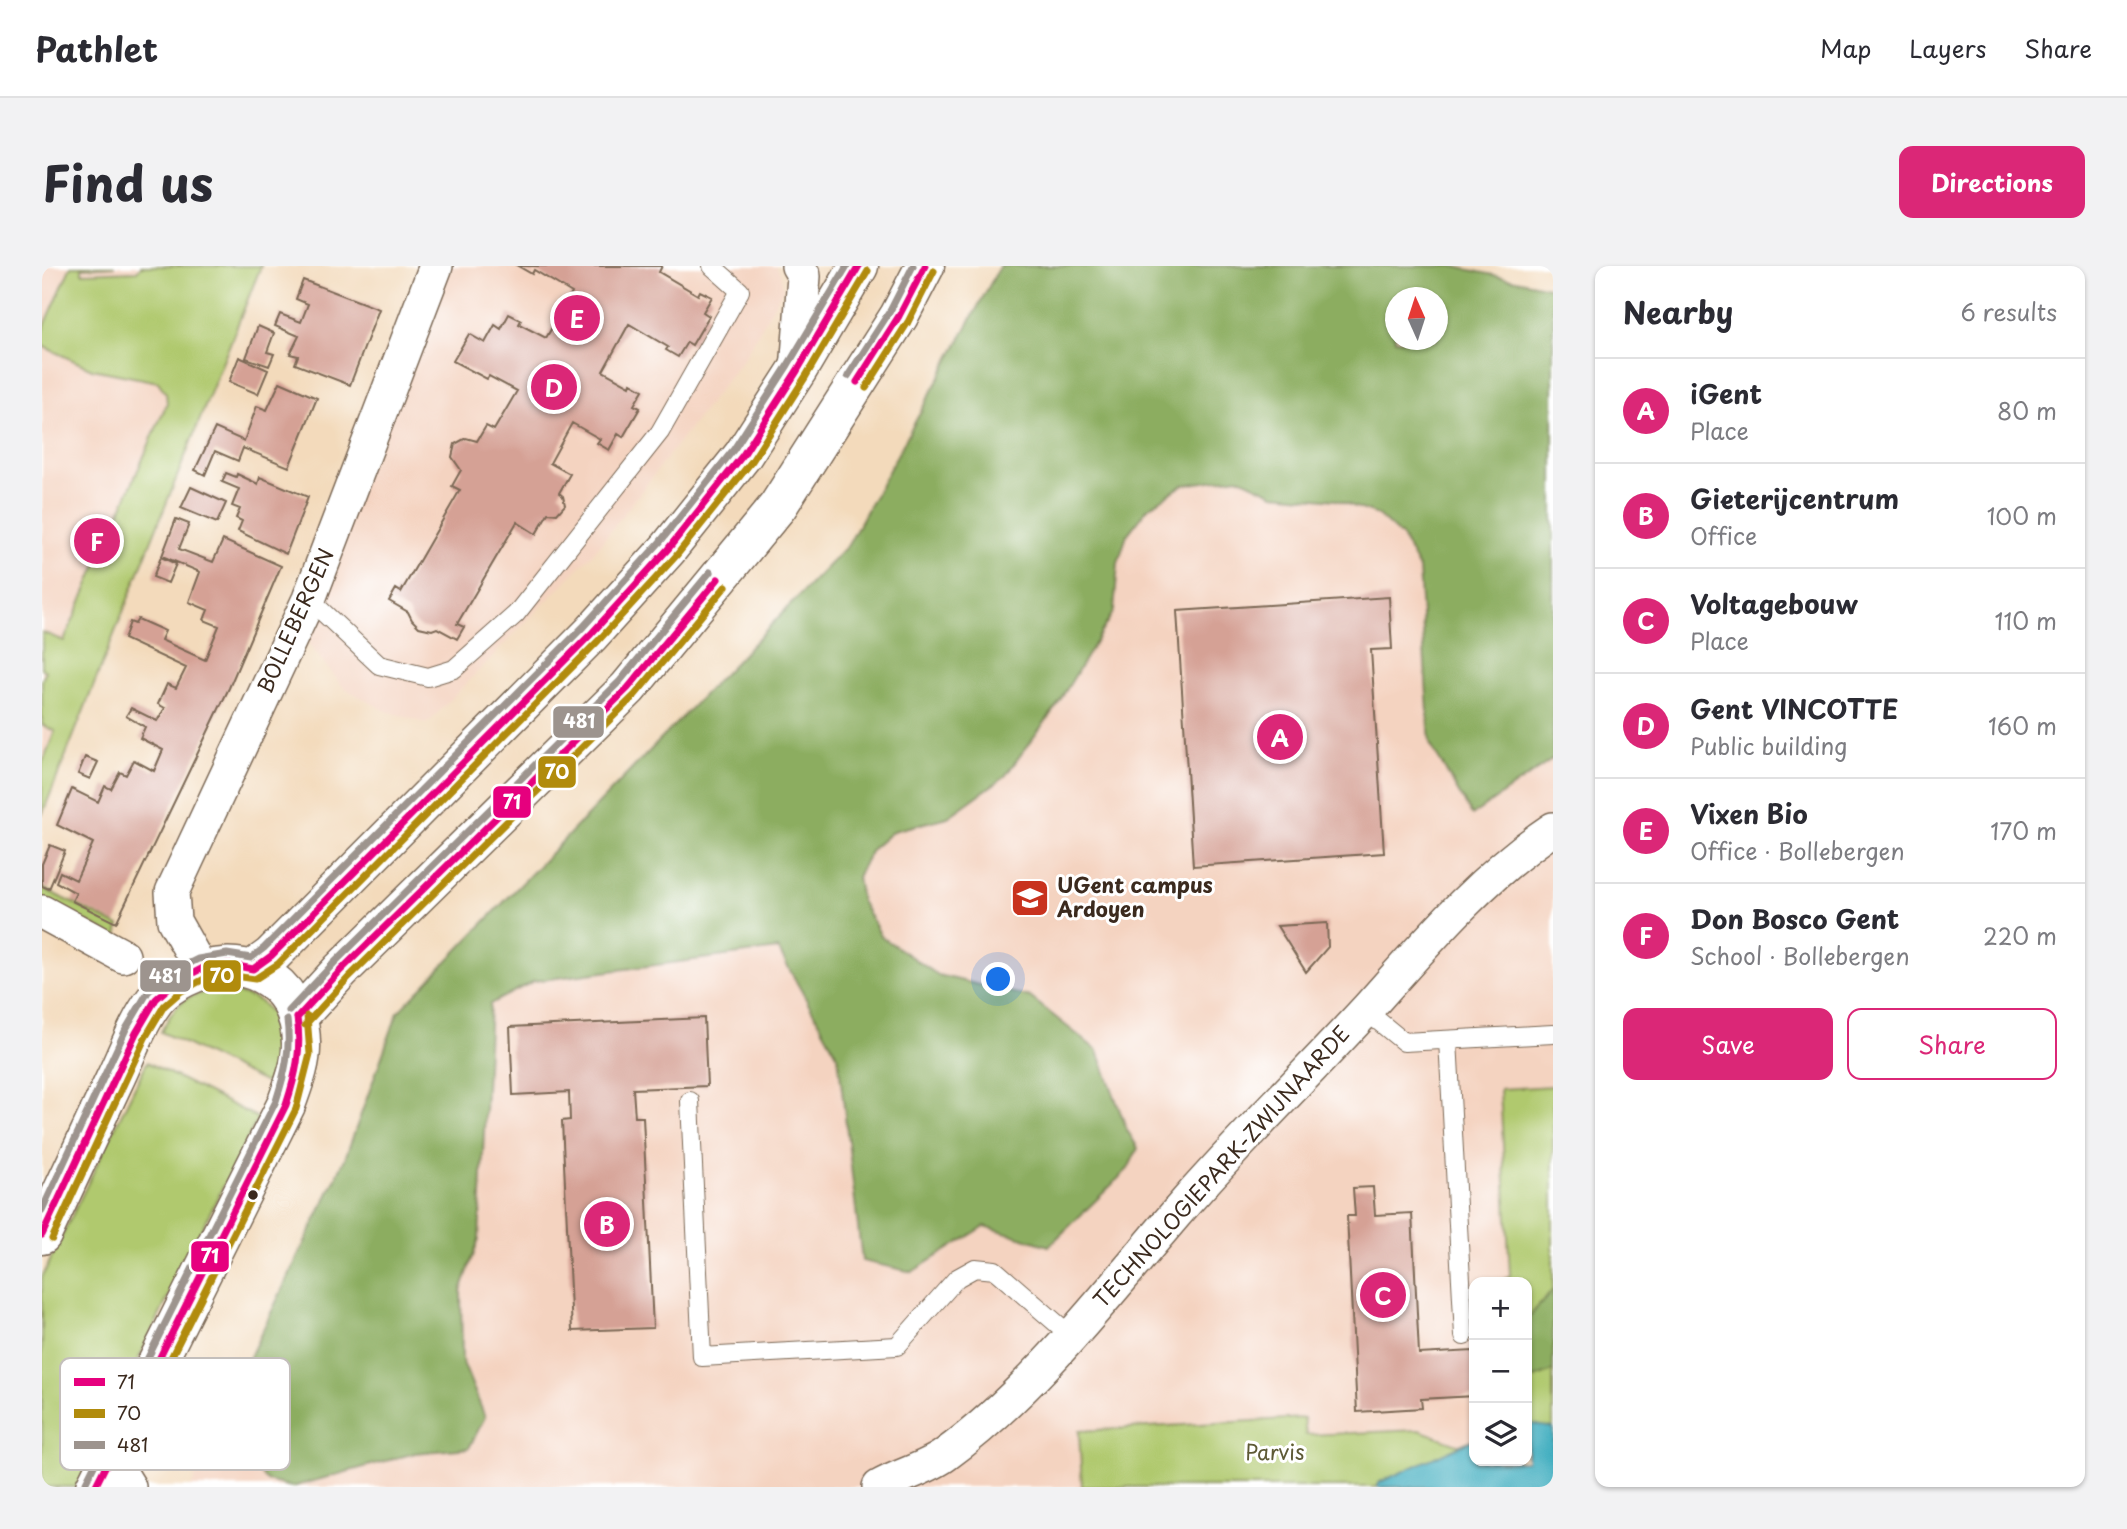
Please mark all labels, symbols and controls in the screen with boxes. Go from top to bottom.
text: Pathlet [35,23,158,73]
text: Map [1820,30,1871,66]
text: Layers [1909,30,1986,66]
text: Share [2024,30,2092,66]
text: Find us [42,145,213,219]
button: Directions [1899,146,2085,218]
north arrow [1385,287,1448,350]
text: Nearby [1623,289,1733,334]
pin: E [554,292,600,344]
text: 6 results [1961,294,2057,329]
pin: D [531,361,577,413]
text: iGent [1690,374,1762,413]
text: A [1637,393,1655,428]
text: 80 m [1997,393,2057,428]
text: Place [1690,413,1749,448]
text: Gieterijcentrum [1690,479,1899,518]
text: B [1638,498,1654,533]
text: 100 m [1987,498,2057,533]
pin: F [74,515,120,567]
text: Office [1690,518,1757,553]
street label: BOLLEBERGEN [248,543,340,698]
text: Voltagebouw [1690,584,1858,623]
text: C [1637,603,1655,638]
text: 110 m [1995,603,2057,638]
text: Place [1690,623,1749,658]
text: Gent VINCOTTE [1690,689,1898,728]
line badge: 481 [552,705,605,739]
text: 481 [563,706,595,734]
text: D [1637,708,1655,743]
text: 160 m [1988,708,2057,743]
pin: A [1257,711,1303,763]
text: Public building [1690,728,1847,763]
line badge: 70 [537,755,577,789]
text: 70 [545,757,569,785]
line badge: 71 [492,785,532,819]
text: 71 [503,787,521,815]
text: Vixen Bio [1690,794,1808,833]
text: E [1639,813,1653,848]
text: 170 m [1990,813,2057,848]
text: Office · Bollebergen [1690,833,1905,868]
place label: UGent campus Ardoyen [1056,868,1213,924]
school or university icon: UGent campus Ardoyen [1009,877,1051,919]
text: Don Bosco Gent [1690,899,1899,938]
text: F [1639,918,1653,953]
text: 220 m [1983,918,2057,953]
text: School · Bollebergen [1690,938,1910,973]
line badge: 481 [139,959,192,993]
line badge: 70 [202,959,242,993]
text: 481 [149,961,181,989]
text: 70 [210,961,234,989]
your location [981,962,1015,996]
button: Save [1623,1008,1833,1080]
button: Share [1847,1008,2057,1080]
street label: TECHNOLOGIEPARK-ZWIJNAARDE [1085,1017,1356,1314]
unlabelled marker [246,1188,260,1202]
pin: B [584,1198,630,1250]
line badge: 71 [190,1240,230,1273]
text: 71 [201,1241,219,1269]
pin: C [1360,1269,1406,1321]
map controls [1469,1277,1532,1466]
button: + [1469,1277,1532,1340]
button: − [1469,1340,1532,1403]
legend [60,1358,290,1470]
text: 71 [117,1367,135,1395]
text: 70 [117,1398,141,1426]
button: layers [1469,1403,1532,1466]
text: 481 [117,1430,148,1458]
park label: Parvis [1245,1435,1305,1467]

